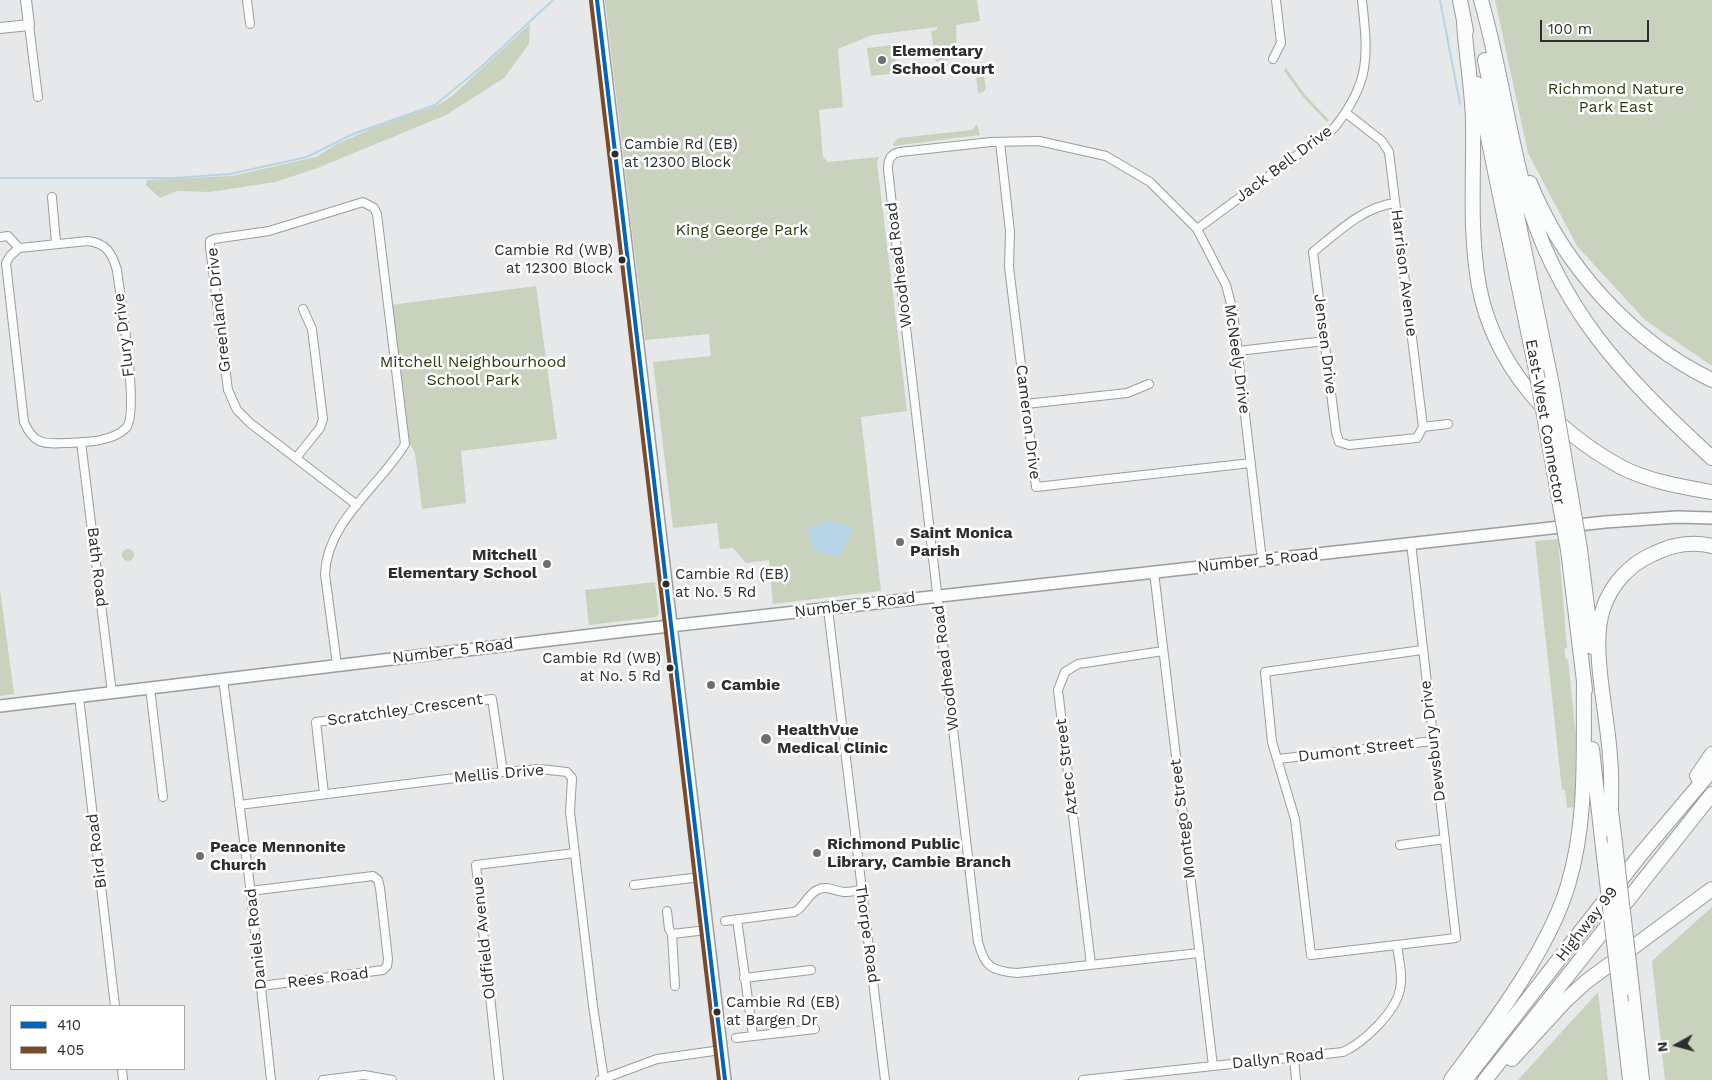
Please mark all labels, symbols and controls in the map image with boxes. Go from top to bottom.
scale bar [1542,10,1651,42]
text: 100 m [1548,20,1592,38]
place label: Elementary School Court [892,41,994,79]
marker: Elementary School Court [876,54,888,66]
park label: Richmond Nature Park East [1548,79,1684,117]
street label: Jack Bell Drive [1232,121,1336,207]
place label: Cambie Rd (EB) at 12300 Block [624,136,738,171]
marker: Cambie Rd (EB) at 12300 Block [610,149,620,159]
street label: Woodhead Road [882,201,916,329]
street label: Harrison Avenue [1387,208,1421,338]
park label: King George Park [676,220,808,240]
place label: Cambie Rd (WB) at 12300 Block [494,242,613,277]
street label: Greenland Drive [203,247,235,373]
marker: Cambie Rd (WB) at 12300 Block [617,255,627,265]
street label: Flury Drive [109,292,139,378]
street label: Jensen Drive [1309,293,1341,395]
street label: McNeely Drive [1220,303,1254,415]
street label: East-West Connector [1521,338,1569,506]
park label: Mitchell Neighbourhood School Park [380,352,566,390]
street label: Cameron Drive [1011,363,1045,481]
place label: Saint Monica Parish [910,523,1013,561]
street label: Bath Road [83,526,111,608]
marker: Saint Monica Parish [894,536,906,548]
place label: Mitchell Elementary School [388,545,537,583]
street label: Number 5 Road [1196,545,1320,577]
marker: Mitchell Elementary School [541,558,553,570]
place label: Cambie Rd (EB) at No. 5 Rd [675,566,789,601]
marker: Cambie Rd (EB) at No. 5 Rd [661,579,671,589]
street label: Number 5 Road [793,588,917,622]
street label: Woodhead Road [929,604,963,732]
street label: Number 5 Road [391,634,515,668]
place label: Cambie Rd (WB) at No. 5 Rd [542,650,661,685]
marker: Cambie Rd (WB) at No. 5 Rd [665,663,675,673]
place label: Cambie [721,675,780,695]
marker: Cambie [705,679,717,691]
street label: Dewsbury Drive [1416,679,1450,803]
street label: Scratchley Crescent [326,690,484,730]
street label: Aztec Street [1052,717,1082,817]
place label: HealthVue Medical Clinic [777,720,888,758]
marker: HealthVue Medical Clinic [759,732,773,746]
street label: Dumont Street [1297,733,1415,767]
street label: Montego Street [1166,758,1200,880]
street label: Mellis Drive [453,760,545,788]
street label: Bird Road [83,812,111,890]
place label: Richmond Public Library, Cambie Branch [827,834,1011,872]
place label: Peace Mennonite Church [210,837,346,875]
marker: Richmond Public Library, Cambie Branch [811,847,823,859]
marker: Peace Mennonite Church [194,850,206,862]
street label: Oldfield Avenue [468,876,500,1000]
street label: Highway 99 [1552,883,1622,965]
street label: Thorpe Road [851,884,883,984]
street label: Daniels Road [241,887,271,991]
street label: Rees Road [286,963,370,993]
place label: Cambie Rd (EB) at Bargen Dr [726,994,840,1029]
legend [10,1005,185,1070]
marker: Cambie Rd (EB) at Bargen Dr [712,1007,722,1017]
text: 410 [57,1016,81,1034]
north arrow [1652,1020,1702,1070]
text: 405 [57,1041,84,1059]
text: N [1654,1041,1671,1053]
street label: Dallyn Road [1231,1045,1325,1073]

